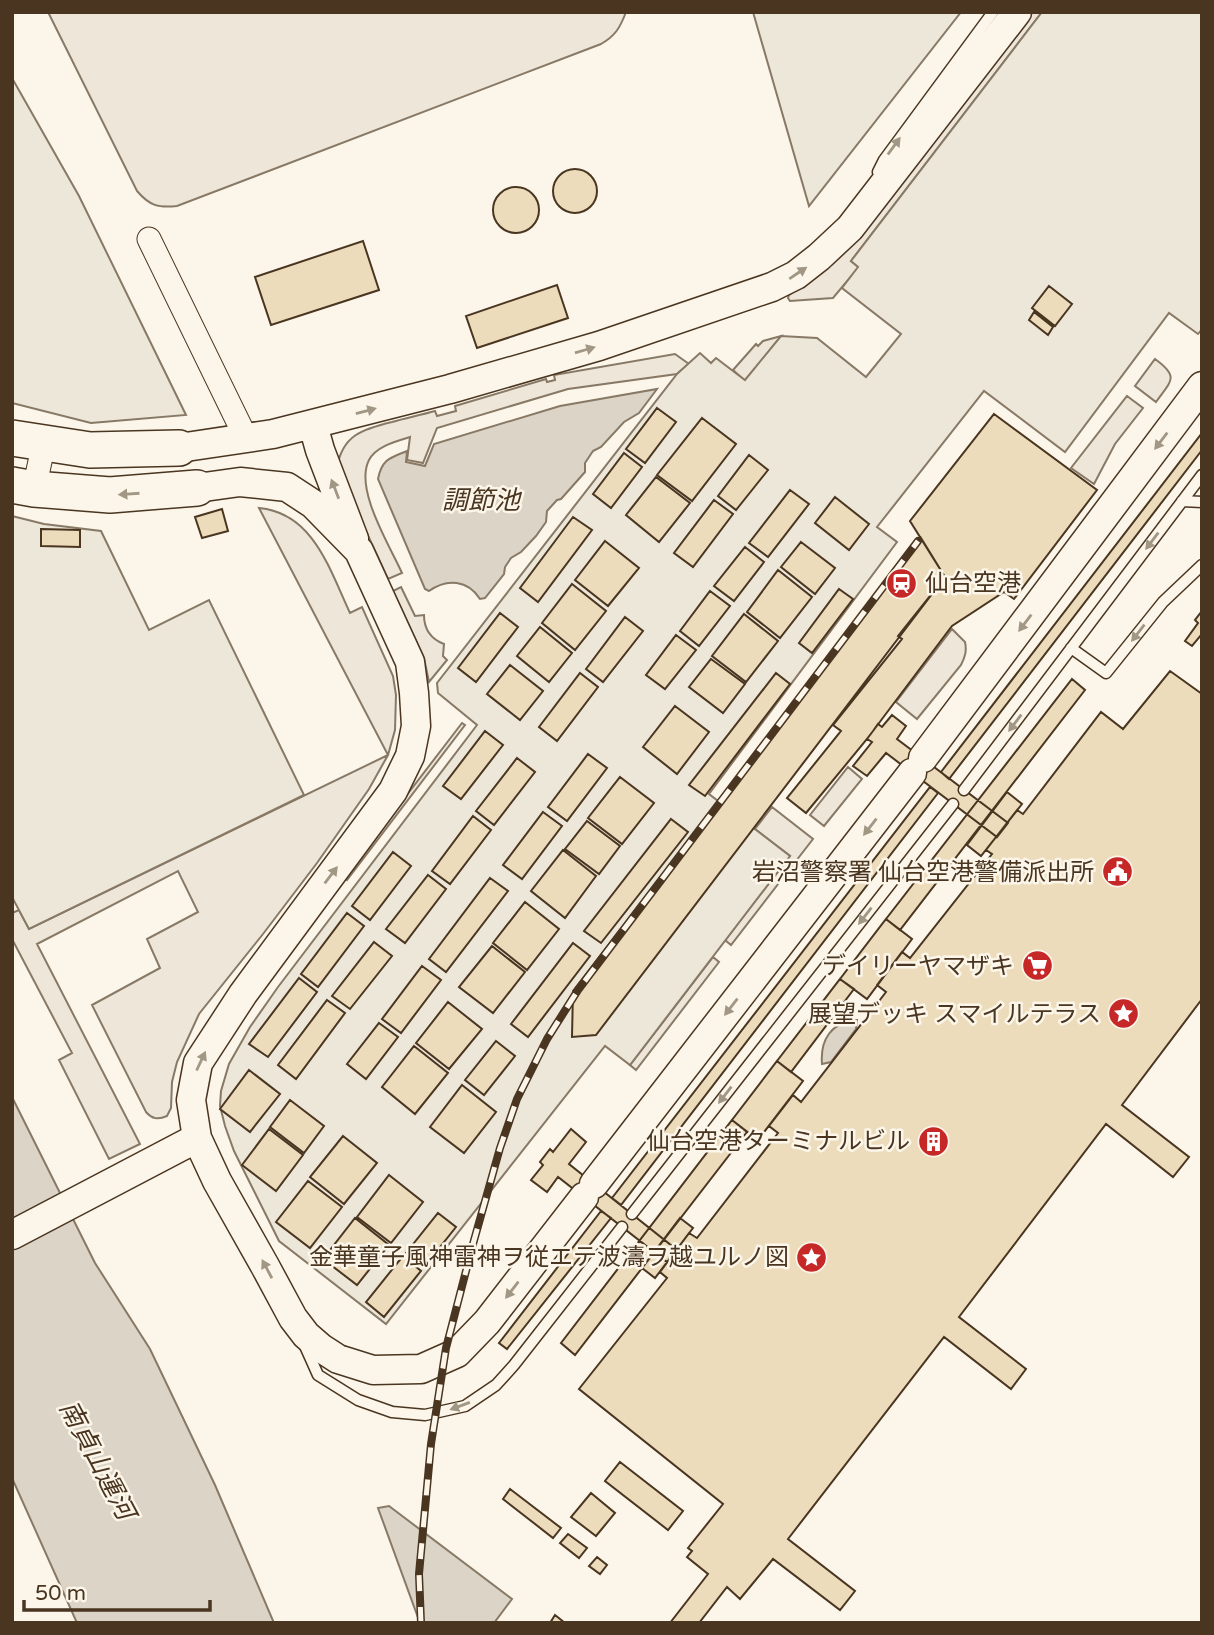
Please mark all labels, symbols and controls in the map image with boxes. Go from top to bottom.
one-way arrow [887,137,901,156]
one-way arrow [788,266,808,279]
one-way arrow [574,344,595,354]
one-way arrow [355,405,377,416]
one-way arrow [1155,432,1169,450]
one-way arrow [329,478,340,499]
water label: 調節池 [442,485,523,516]
one-way arrow [118,489,140,500]
one-way arrow [1145,532,1159,550]
station icon: 仙台空港 [885,566,919,600]
place label: 仙台空港 [925,569,1021,598]
one-way arrow [1018,614,1032,632]
one-way arrow [1131,623,1146,641]
one-way arrow [1008,713,1022,732]
one-way arrow [862,817,877,835]
public building icon: 岩沼警察署 仙台空港警備派出所 [1100,855,1134,889]
place label: 岩沼警察署 仙台空港警備派出所 [752,858,1094,887]
one-way arrow [324,866,338,884]
one-way arrow [858,906,873,924]
supermarket icon: デイリーヤマザキ [1020,949,1054,983]
place label: デイリーヤマザキ [822,952,1014,981]
one-way arrow [723,997,738,1015]
place icon: 展望デッキ スマイルテラス [1107,997,1141,1031]
place label: 展望デッキ スマイルテラス [808,1000,1101,1029]
one-way arrow [195,1051,207,1071]
one-way arrow [719,1086,733,1104]
building icon: 仙台空港ターミナルビル [916,1124,950,1158]
place label: 仙台空港ターミナルビル [646,1127,910,1156]
place icon: 金華童子風神雷神ヲ従エテ波濤ヲ越ユルノ図 [795,1240,829,1274]
place label: 金華童子風神雷神ヲ従エテ波濤ヲ越ユルノ図 [309,1243,789,1272]
one-way arrow [261,1259,273,1278]
one-way arrow [505,1280,520,1298]
water label: 南貞山運河 [53,1395,144,1529]
one-way arrow [449,1400,470,1411]
scale bar [24,1568,210,1612]
text: 50 m [35,1581,86,1606]

